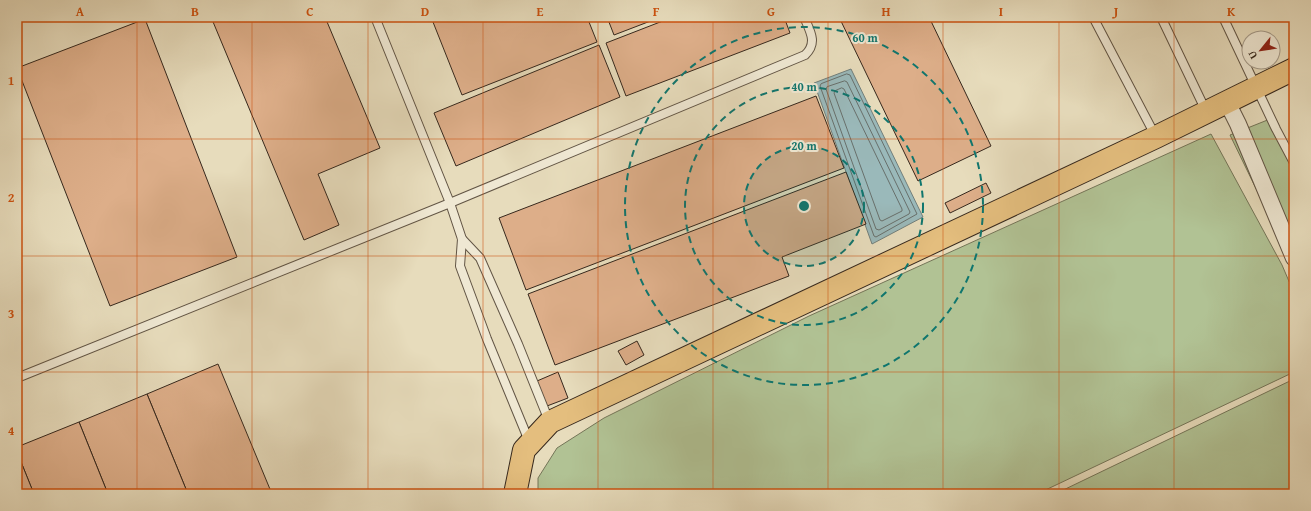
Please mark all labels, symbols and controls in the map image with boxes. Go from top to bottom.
text: A [76,2,85,21]
text: B [191,2,199,21]
text: C [306,2,314,21]
text: D [421,2,429,21]
text: E [537,2,544,21]
text: F [653,2,660,21]
text: G [767,2,775,21]
text: H [881,2,891,21]
text: I [999,2,1003,21]
text: J [1112,2,1119,21]
text: K [1227,2,1236,21]
text: 60 m [852,29,878,46]
north arrow [1241,30,1281,70]
text: U [1243,47,1261,62]
text: 1 [8,71,14,90]
text: 40 m [791,78,817,95]
text: 20 m [791,137,817,154]
text: 2 [8,188,15,207]
centre of rings [797,199,811,213]
text: 3 [8,304,14,323]
text: 4 [8,421,15,440]

